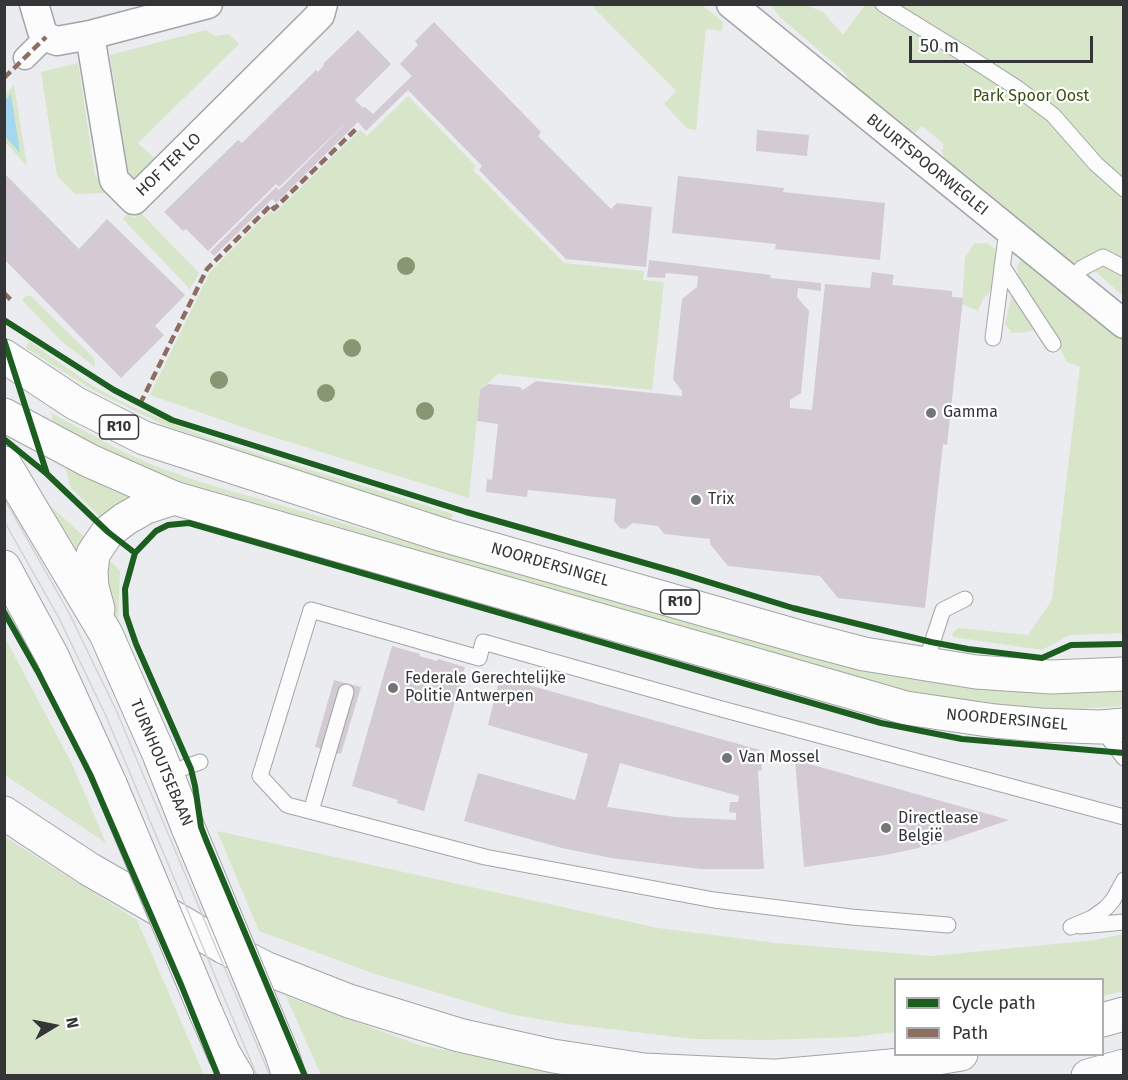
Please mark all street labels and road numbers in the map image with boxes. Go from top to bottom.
street label: BUURTSPOORWEGLEI [862,110,992,220]
street label: HOF TER LO [132,129,206,201]
road number: R10 [100,415,138,439]
street label: NOORDERSINGEL [489,539,611,591]
road number: R10 [660,590,700,614]
street label: TURNHOUTSEBAAN [126,697,196,829]
street label: NOORDERSINGEL [945,705,1069,735]

